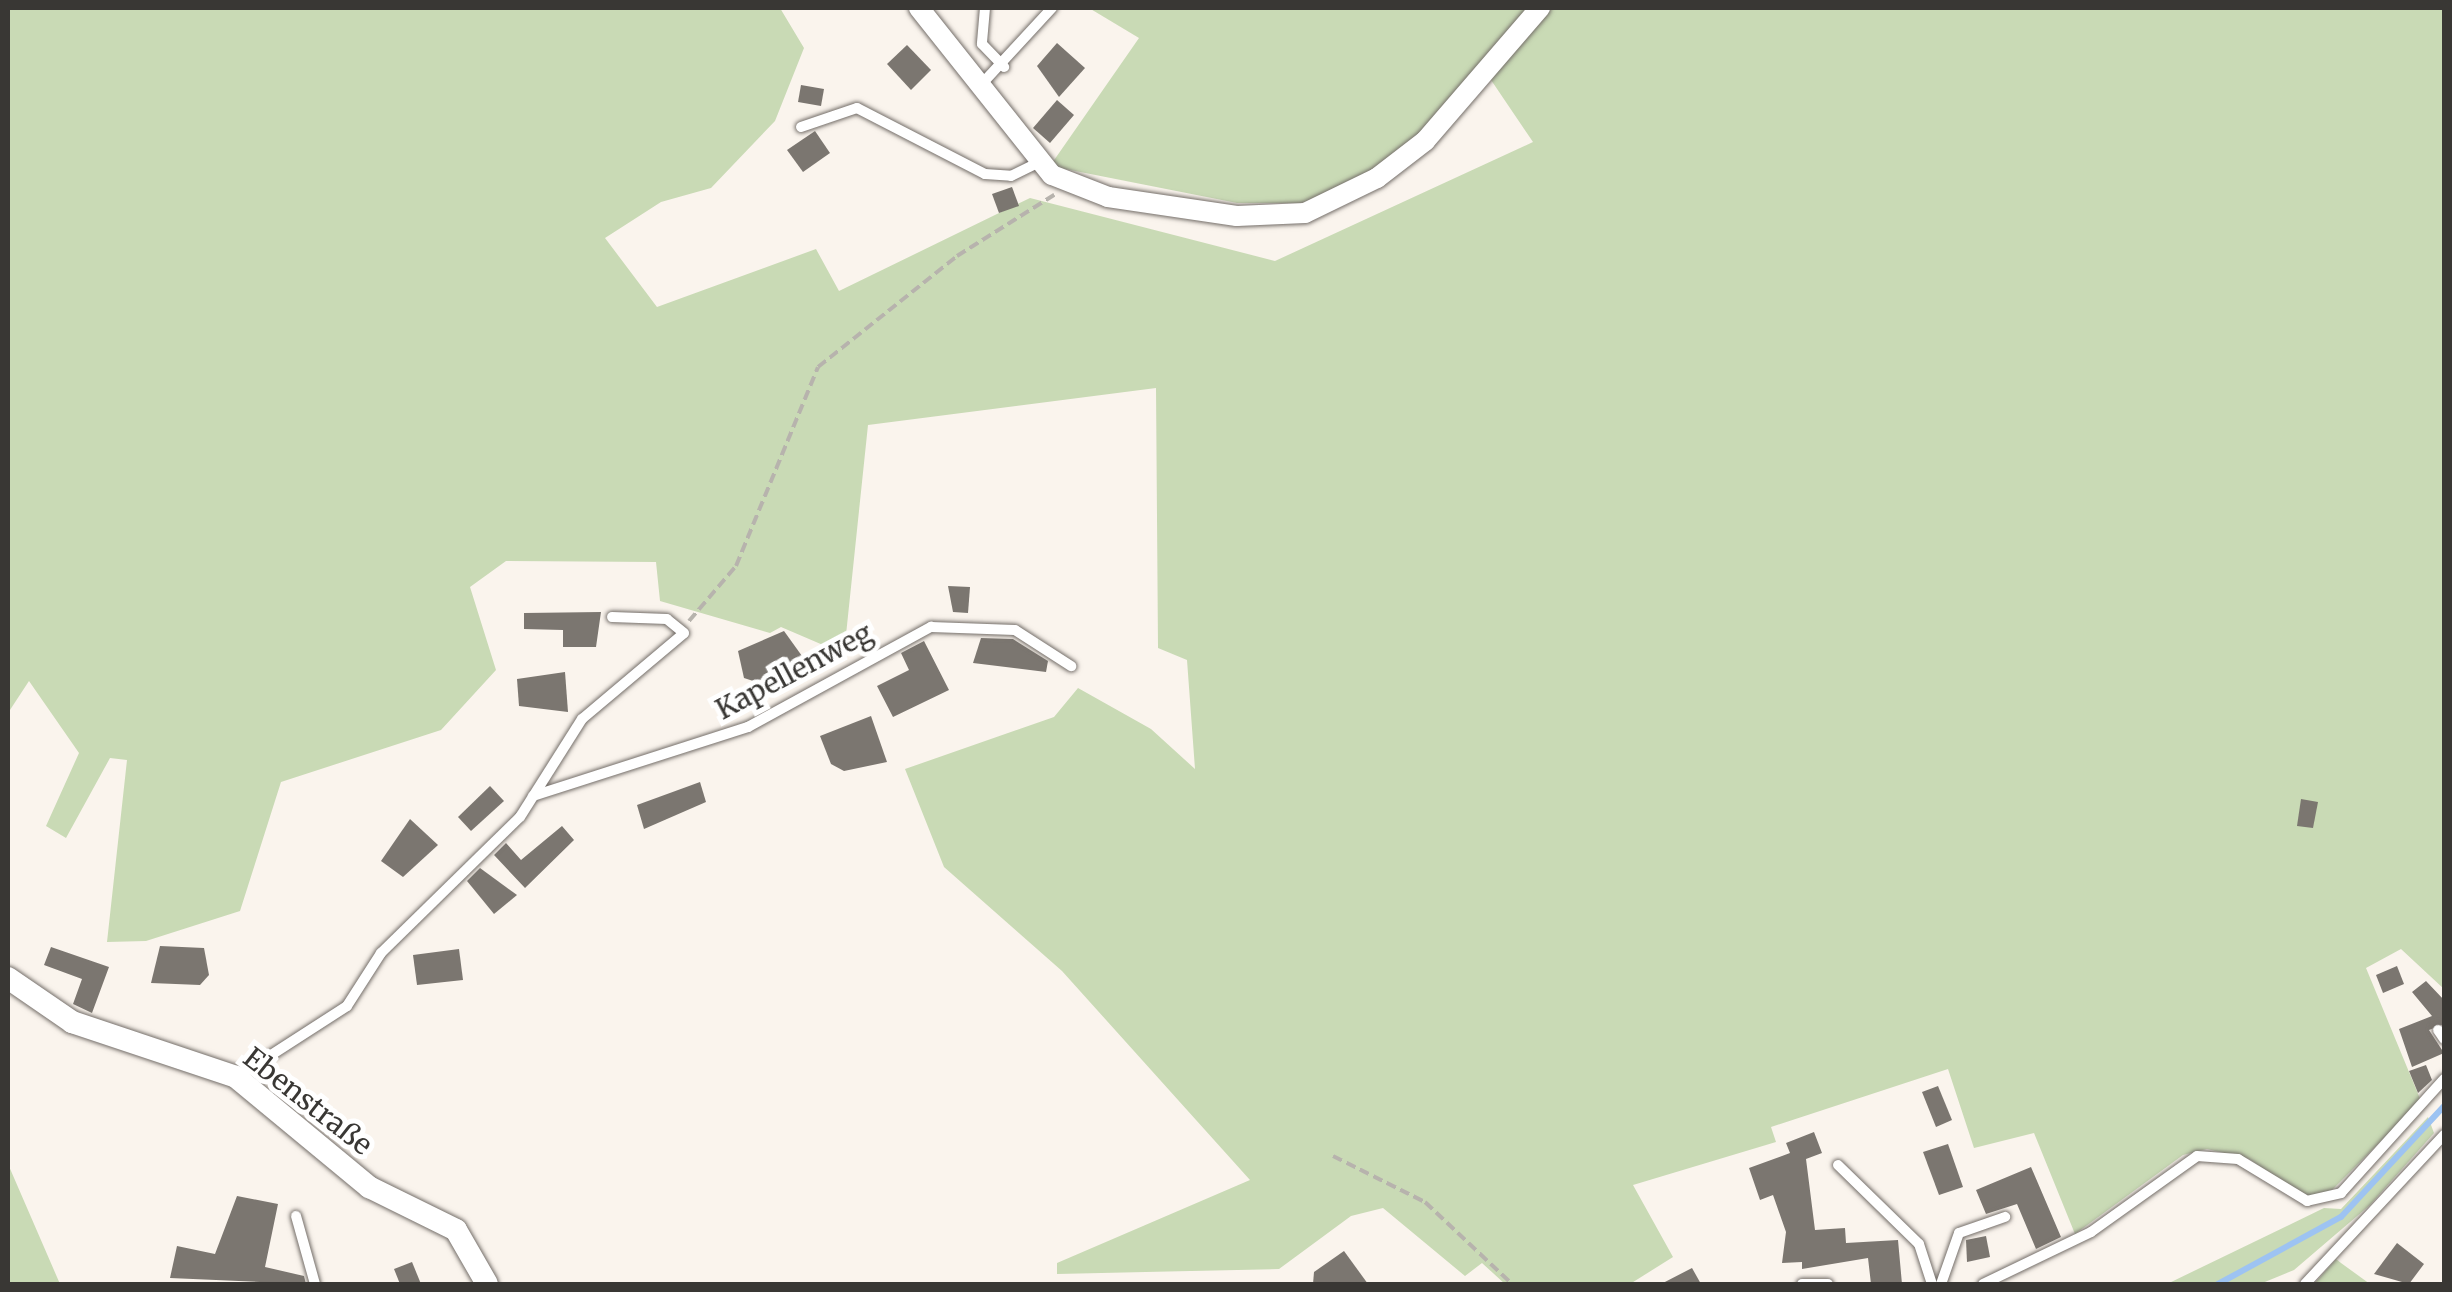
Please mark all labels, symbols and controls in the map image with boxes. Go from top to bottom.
street label: Kapellenweg [710,616,878,726]
street label: Ebenstraße [237,1040,379,1162]

